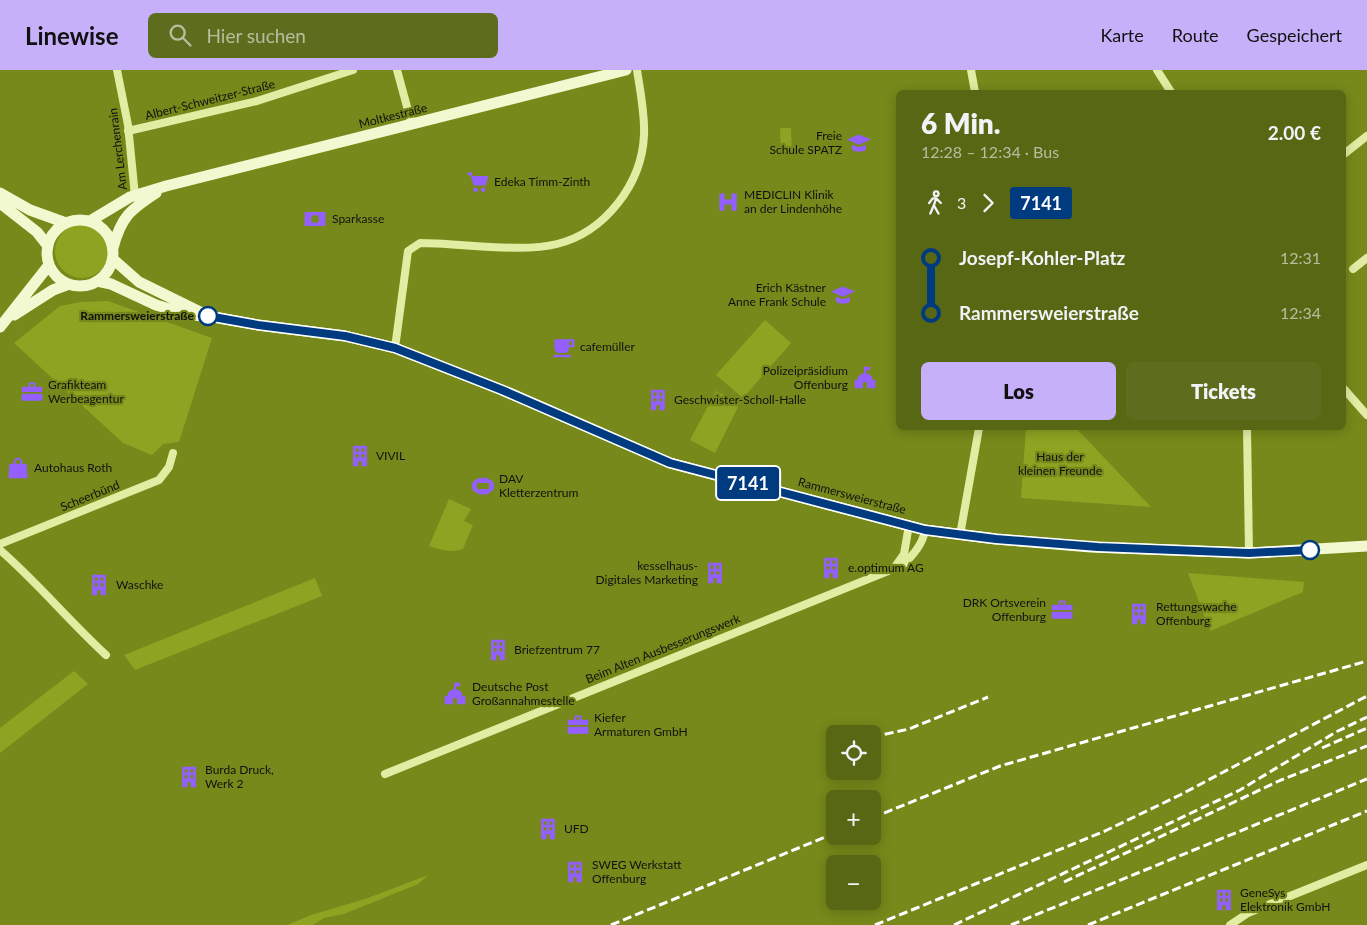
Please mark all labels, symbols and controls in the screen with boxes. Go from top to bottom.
search box [148,13,498,58]
text: Linewise [25,21,118,50]
icon: search [166,21,194,49]
text: Hier suchen [206,24,306,47]
text: Karte [1100,24,1144,46]
text: Route [1172,24,1219,46]
text: Gespeichert [1247,24,1342,46]
street label: Albert-Schweitzer-Straße [143,76,276,123]
street label: Moltkestraße [357,100,429,131]
text: 6 Min. [921,106,1001,140]
street label: Am Lerchenrain [105,107,130,191]
text: 2.00 € [1268,121,1321,144]
place label: Freie Schule SPATZ [769,128,842,157]
school or university icon: Freie Schule SPATZ [846,130,872,156]
text: 12:28 – 12:34 · Bus [921,142,1059,161]
supermarket icon: Edeka Timm-Zinth [465,169,491,195]
place label: Edeka Timm-Zinth [494,174,590,189]
place label: MEDICLIN Klinik an der Lindenhöhe [744,187,842,216]
hospital icon: MEDICLIN Klinik an der Lindenhöhe [715,189,741,215]
icon: walk [921,189,949,217]
icon: forward [974,189,1002,217]
text: 7141 [1020,192,1062,214]
text: 3 [957,193,966,212]
bank icon: Sparkasse [302,206,328,232]
place label: Sparkasse [332,211,384,226]
text: Josepf-Kohler-Platz [959,246,1125,269]
text: 12:31 [1280,248,1321,267]
place label: Erich Kästner Anne Frank Schule [728,280,827,309]
school or university icon: Erich Kästner Anne Frank Schule [830,282,856,308]
text: Rammersweierstraße [959,301,1139,324]
text: 12:34 [1280,303,1321,322]
marker: Rammersweierstraße [198,306,218,326]
place label: Rammersweierstraße [80,308,195,323]
cafe icon: cafemüller [551,334,577,360]
place label: cafemüller [580,339,636,354]
button: Los [921,362,1116,420]
button: Tickets [1126,362,1321,420]
place label: Polizeipräsidium Offenburg [763,363,848,392]
public building icon: Polizeipräsidium Offenburg [852,365,878,391]
place label: Grafikteam Werbeagentur [48,377,125,406]
office icon: Grafikteam Werbeagentur [19,379,45,405]
building icon: Geschwister-Scholl-Halle [645,387,671,413]
place label: Geschwister-Scholl-Halle [674,392,806,407]
building icon: VIVIL [347,443,373,469]
place label: VIVIL [376,448,405,463]
park label: Haus der kleinen Freunde [1018,449,1102,478]
shop icon: Autohaus Roth [5,455,31,481]
place label: Autohaus Roth [34,460,112,475]
line badge: 7141 [713,467,783,499]
place label: DAV Kletterzentrum [499,471,579,500]
text: 7141 [727,472,769,494]
sports icon: DAV Kletterzentrum [470,473,496,499]
street label: Rammersweierstraße [796,474,908,517]
street label: Scheerbünd [58,477,122,514]
unlabelled marker [1300,540,1320,560]
building icon: e.optimum AG [818,555,844,581]
place label: kesselhaus- Digitales Marketing [596,558,698,587]
building icon: kesselhaus- Digitales Marketing [702,560,728,586]
place label: e.optimum AG [848,560,924,575]
building icon: Waschke [86,572,112,598]
place label: Waschke [116,577,163,592]
place label: DRK Ortsverein Offenburg [963,595,1046,624]
office icon: DRK Ortsverein Offenburg [1049,597,1075,623]
place label: Rettungswache Offenburg [1156,599,1237,628]
building icon: Rettungswache Offenburg [1126,601,1152,627]
street label: Beim Alten Ausbesserungswerk [583,610,743,686]
building icon: Briefzentrum 77 [485,637,511,663]
place label: Briefzentrum 77 [514,642,600,657]
place label: Deutsche Post Großannahmestelle [472,679,575,708]
public building icon: Deutsche Post Großannahmestelle [442,681,468,707]
place label: Kiefer Armaturen GmbH [594,710,688,739]
office icon: Kiefer Armaturen GmbH [565,712,591,738]
map controls [826,725,881,910]
button: locate [826,725,881,780]
place label: Burda Druck, Werk 2 [205,762,274,791]
building icon: Burda Druck, Werk 2 [176,764,202,790]
button: + [826,790,881,845]
building icon: UFD [535,816,561,842]
place label: UFD [564,821,589,836]
button: − [826,855,881,910]
place label: SWEG Werkstatt Offenburg [592,857,682,886]
building icon: SWEG Werkstatt Offenburg [562,859,588,885]
place label: GeneSys Elektronik GmbH [1240,885,1330,914]
building icon: GeneSys Elektronik GmbH [1211,887,1237,913]

